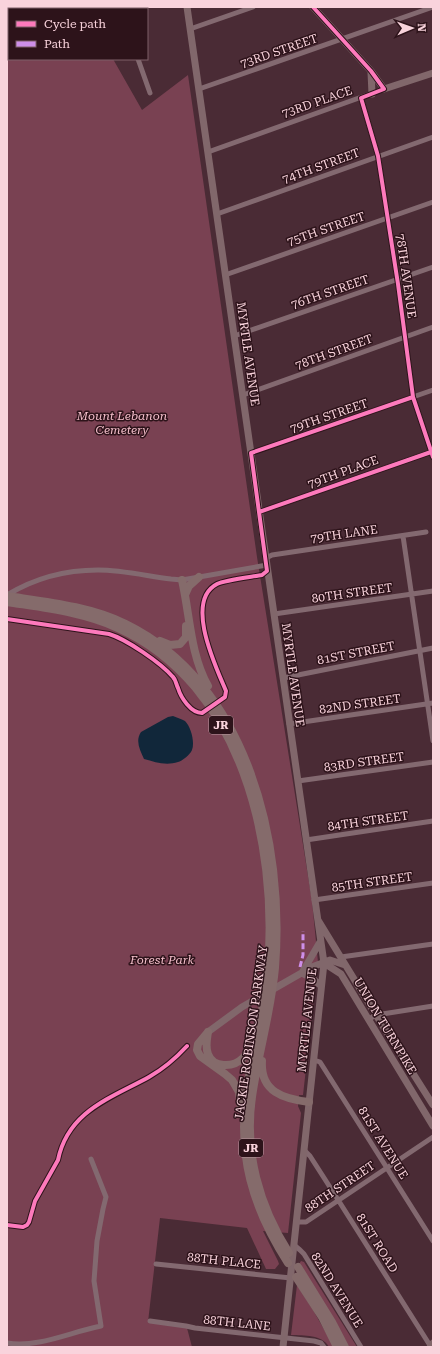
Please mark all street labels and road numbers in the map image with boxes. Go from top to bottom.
street label: 73RD STREET [238,31,320,71]
street label: 73RD PLACE [280,83,354,121]
street label: 74TH STREET [280,145,362,187]
street label: 75TH STREET [285,209,367,249]
street label: 78TH AVENUE [393,233,419,319]
street label: 76TH STREET [289,272,371,312]
street label: MYRTLE AVENUE [234,301,262,407]
street label: 78TH STREET [293,331,375,373]
street label: 79TH STREET [288,396,370,436]
street label: 79TH PLACE [306,453,380,491]
street label: 79TH LANE [310,522,378,546]
street label: 80TH STREET [311,580,393,606]
street label: MYRTLE AVENUE [279,622,307,728]
street label: 81ST STREET [316,639,396,667]
street label: 82ND STREET [318,691,402,717]
road number: JR [209,716,233,734]
street label: 83RD STREET [323,749,405,775]
street label: 84TH STREET [327,808,409,834]
street label: 85TH STREET [331,869,413,895]
street label: JACKIE ROBINSON PARKWAY [232,944,270,1122]
street label: MYRTLE AVENUE [295,967,319,1073]
street label: UNION TURNPIKE [351,975,419,1077]
street label: 81ST AVENUE [355,1104,411,1182]
road number: JR [239,1139,263,1157]
street label: 88TH STREET [302,1158,378,1216]
street label: 81ST ROAD [353,1211,401,1275]
street label: 88TH PLACE [186,1250,262,1272]
street label: 82ND AVENUE [308,1250,366,1330]
street label: 88TH LANE [203,1313,271,1333]

